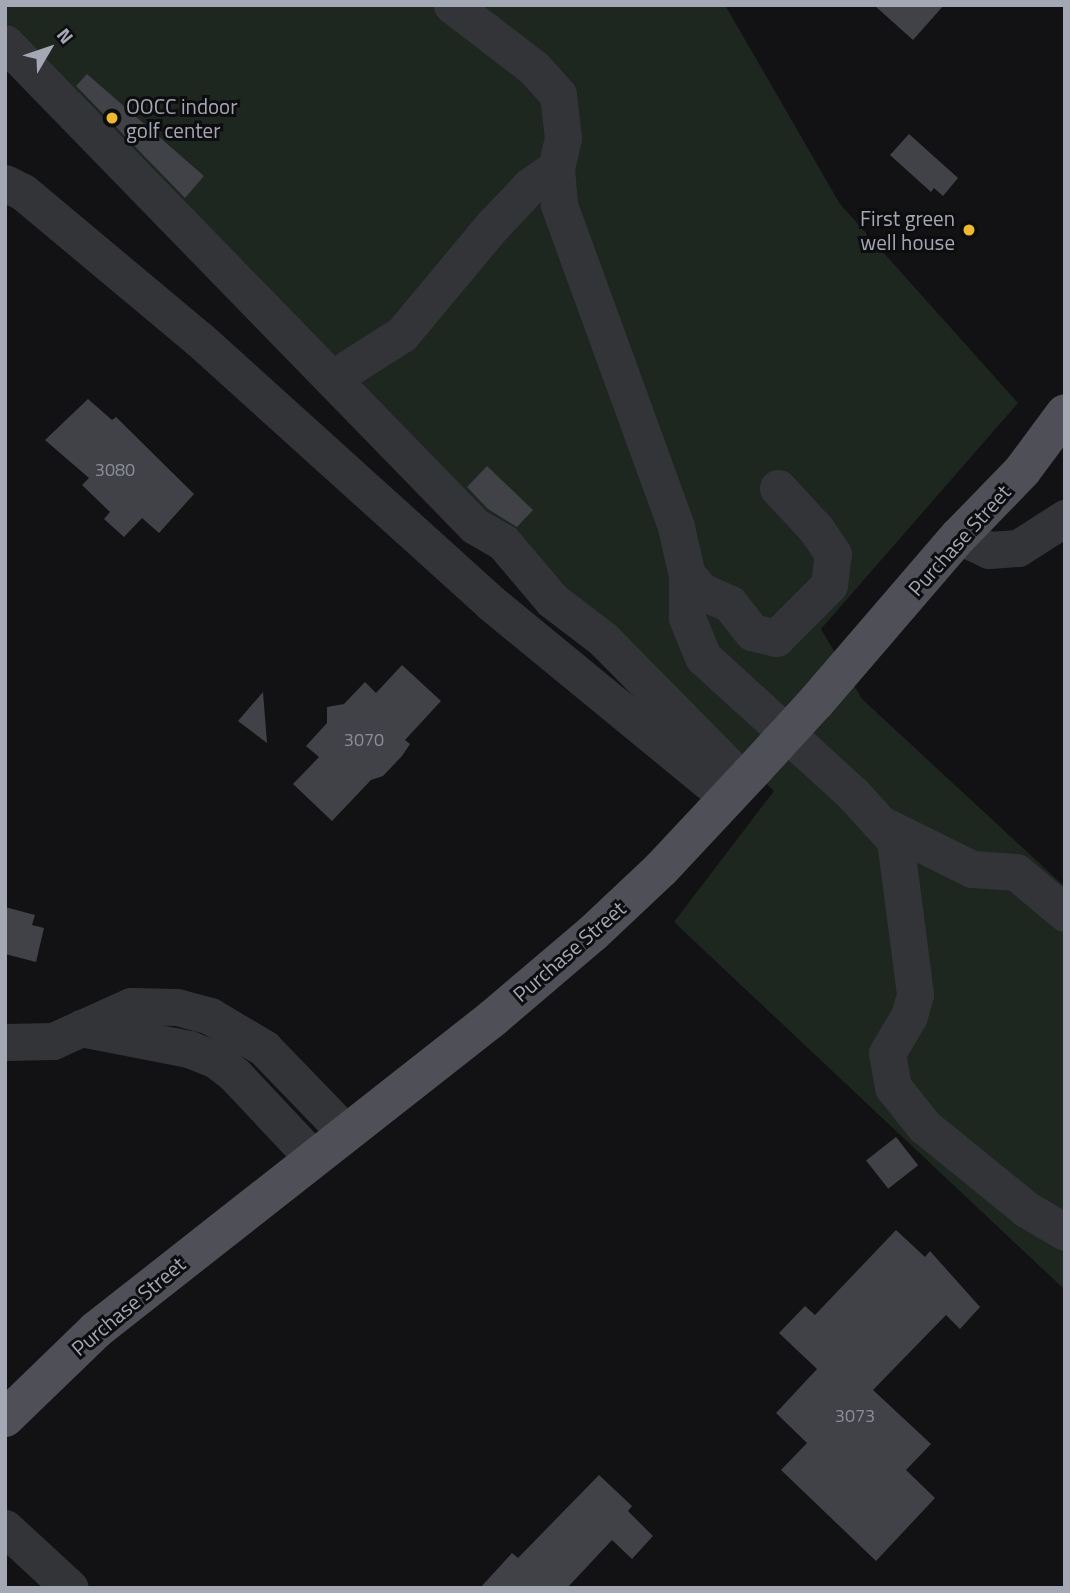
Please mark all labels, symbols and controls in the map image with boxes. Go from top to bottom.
north arrow [14,14,84,84]
text: N [50,21,81,50]
place label: OOCC indoor golf center [126,93,237,143]
marker: OOCC indoor golf center [104,110,120,126]
place label: First green well house [860,205,955,255]
marker: First green well house [961,222,977,238]
house number: 3080 [95,459,135,481]
street label: Purchase Street [903,479,1015,601]
house number: 3070 [344,729,384,751]
street label: Purchase Street [508,895,630,1007]
street label: Purchase Street [66,1251,190,1361]
house number: 3073 [835,1405,875,1427]

